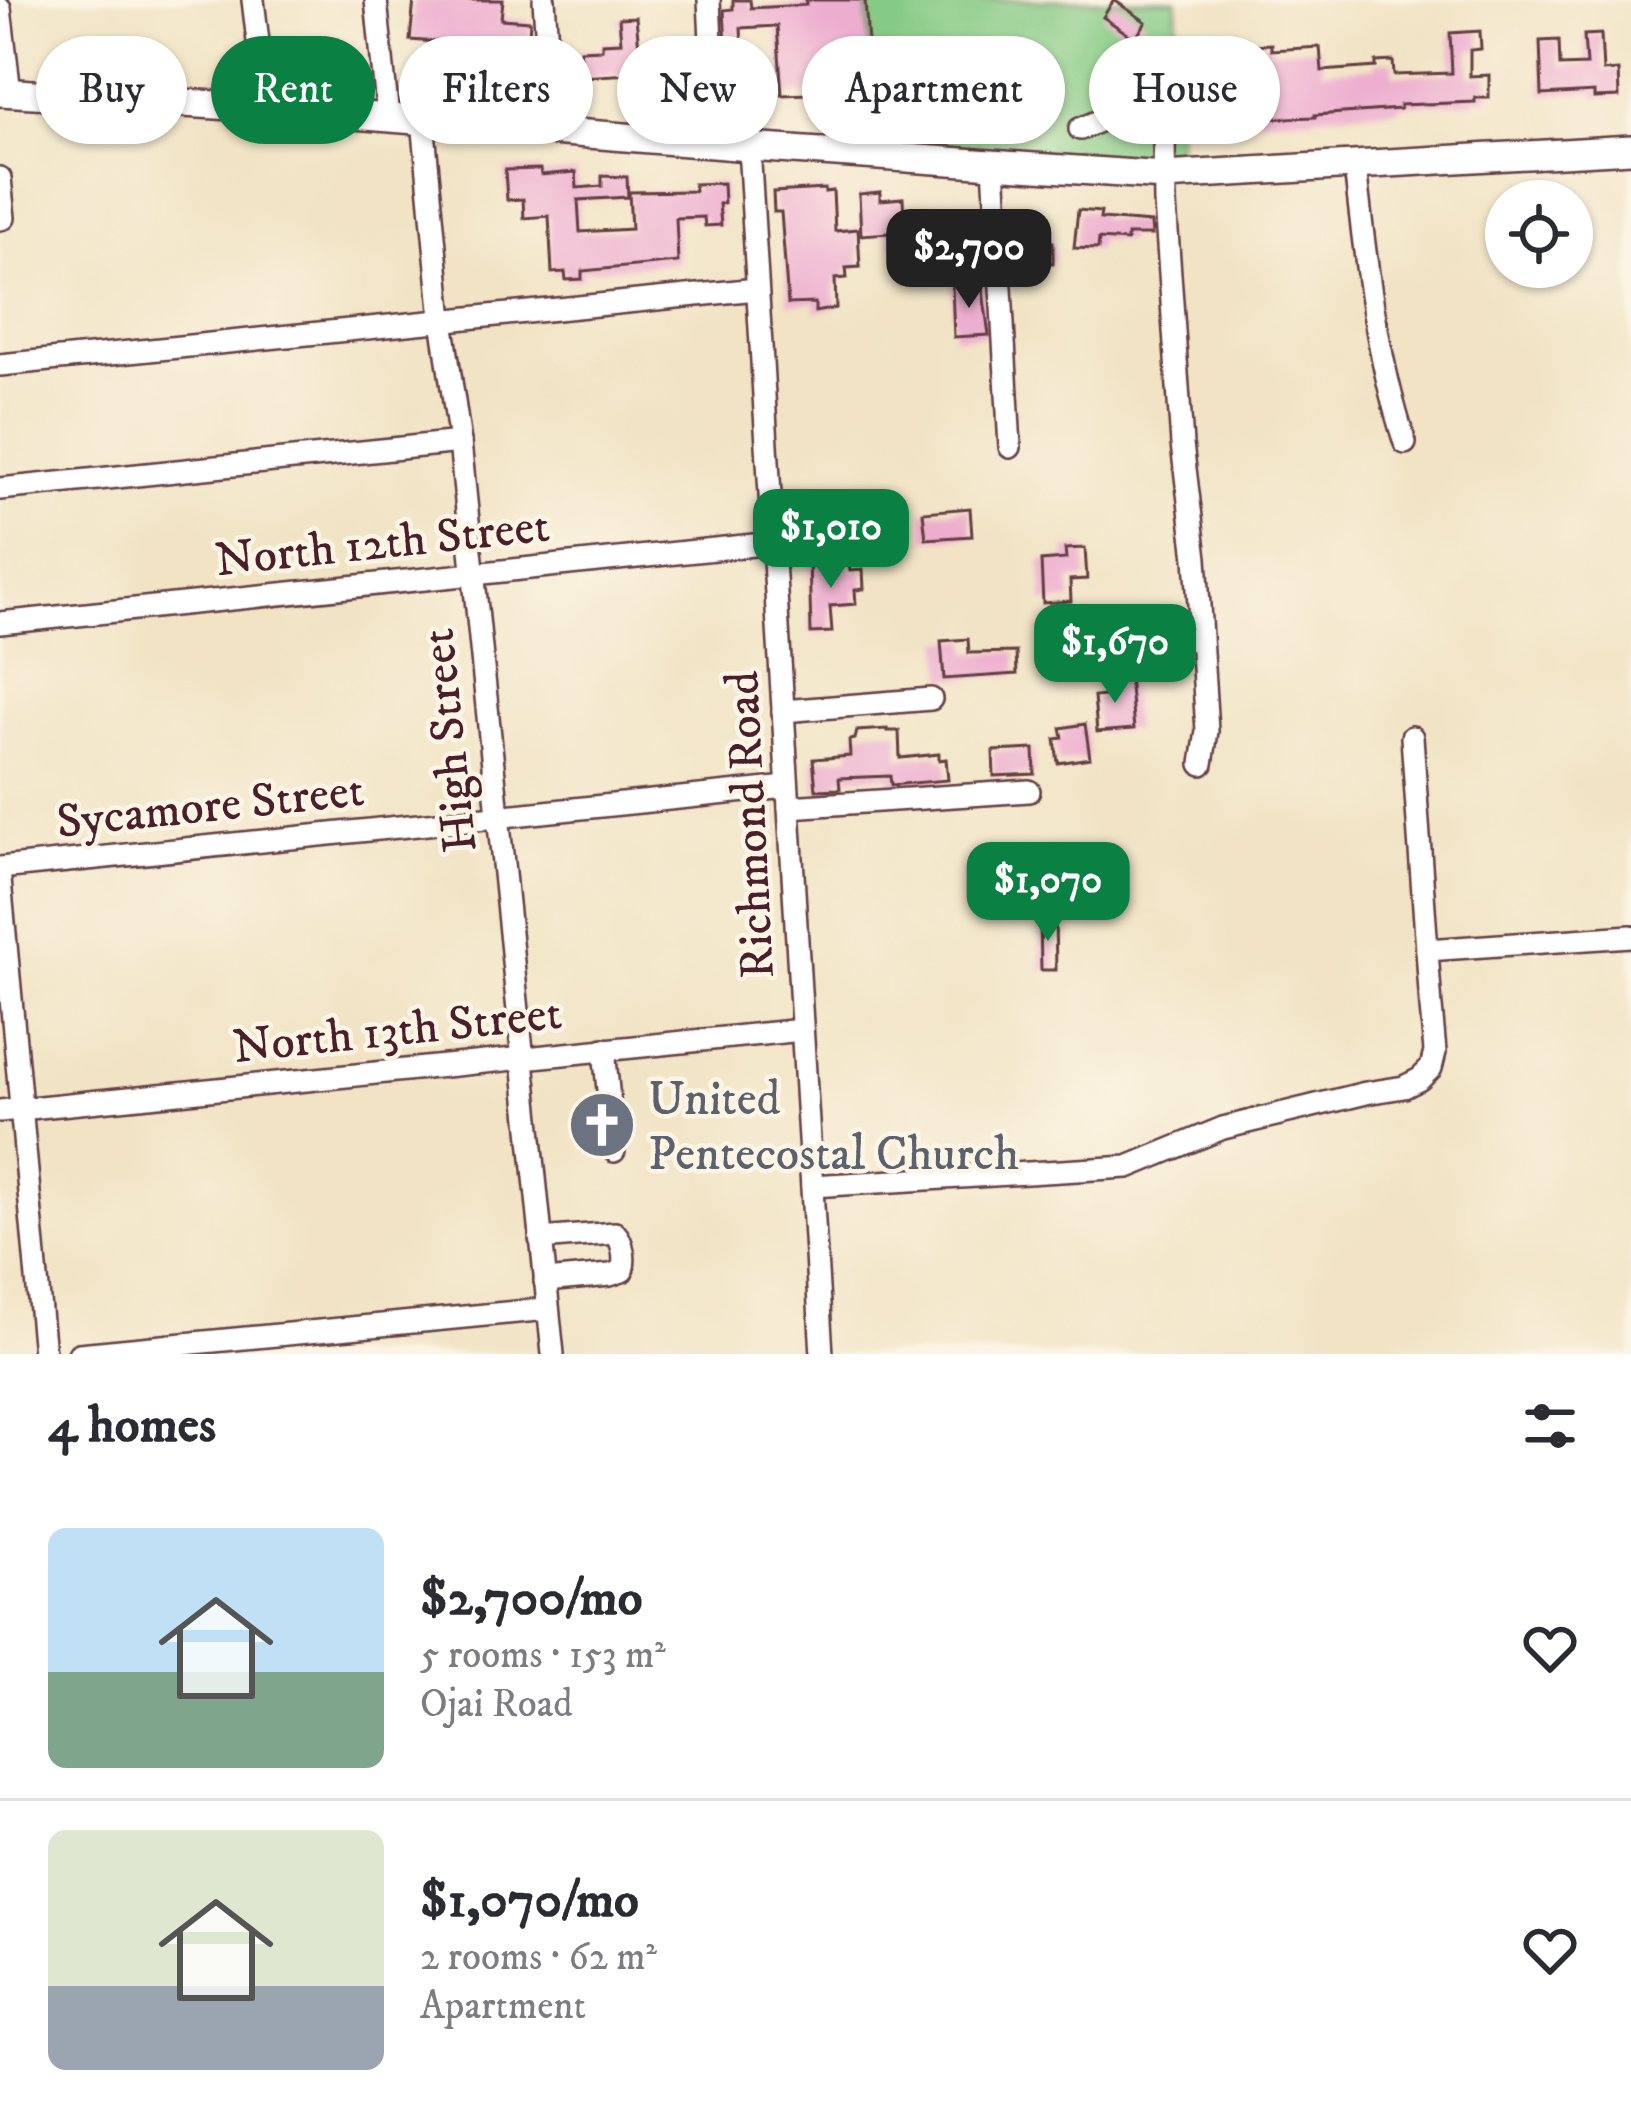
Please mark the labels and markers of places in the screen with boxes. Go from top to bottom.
pin: $2,700 [871,209,1067,311]
pin: $1,010 [733,489,929,591]
pin: $1,670 [1017,604,1213,706]
pin: $1,070 [950,842,1146,944]
place label: United Pentecostal Church [648,1070,1019,1185]
church icon: United Pentecostal Church [567,1090,637,1160]

